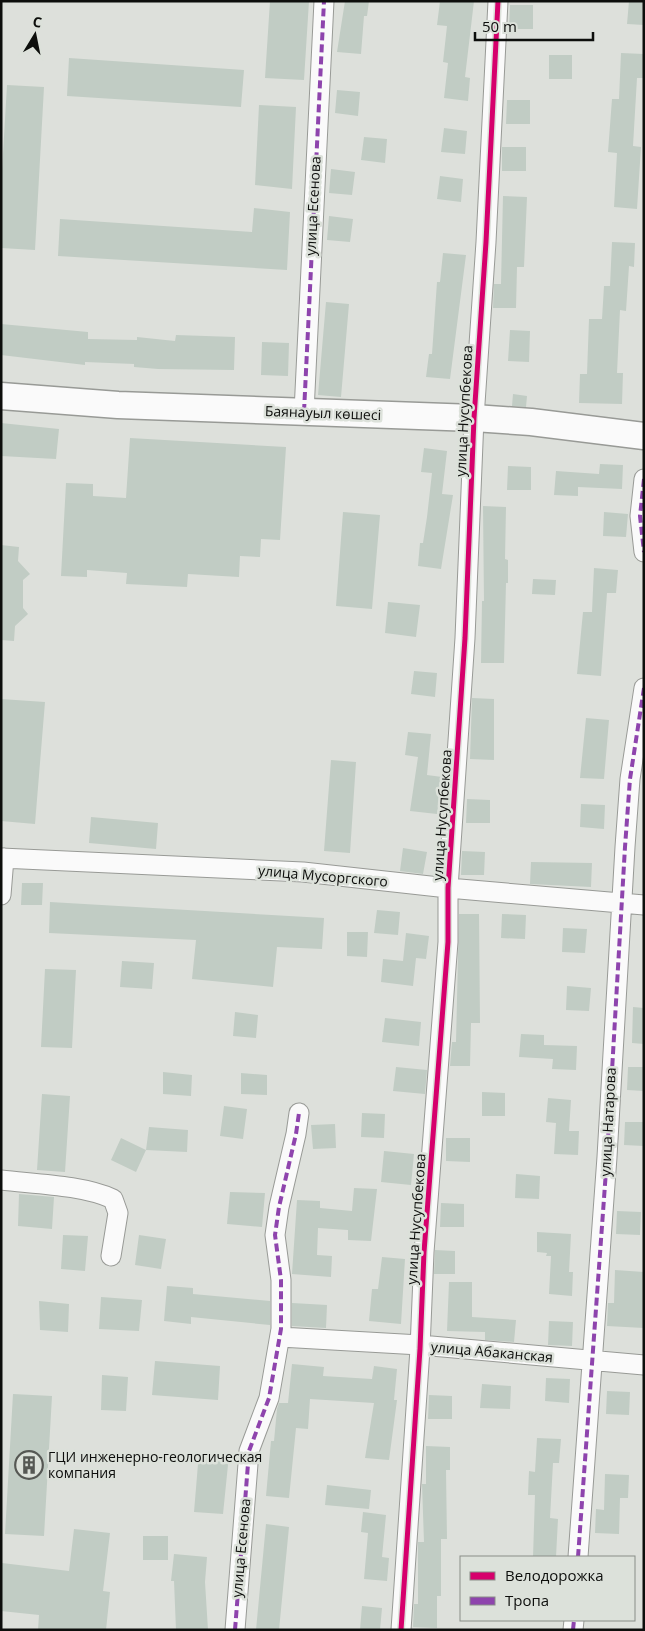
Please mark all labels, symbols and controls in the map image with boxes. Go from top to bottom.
north arrow [10,10,60,60]
scale bar [475,10,592,42]
text: С [31,12,43,32]
text: 50 m [482,16,517,36]
street label: улица Есенова [300,156,325,256]
street label: улица Нусупбекова [451,345,476,477]
street label: Баянауыл көшесі [265,401,382,424]
street label: улица Нусупбекова [427,749,456,881]
street label: улица Мусоргского [257,860,389,891]
street label: улица Натарова [595,1067,620,1177]
street label: улица Нусупбекова [401,1153,430,1285]
street label: улица Абаканская [430,1337,554,1366]
place label: ГЦИ инженерно-геологическая компания [48,1447,262,1482]
building icon: ГЦИ инженерно-геологическая компания [14,1450,44,1480]
street label: улица Есенова [227,1498,254,1598]
legend [460,1556,635,1621]
text: Велодорожка [505,1565,604,1585]
text: Тропа [505,1590,549,1610]

